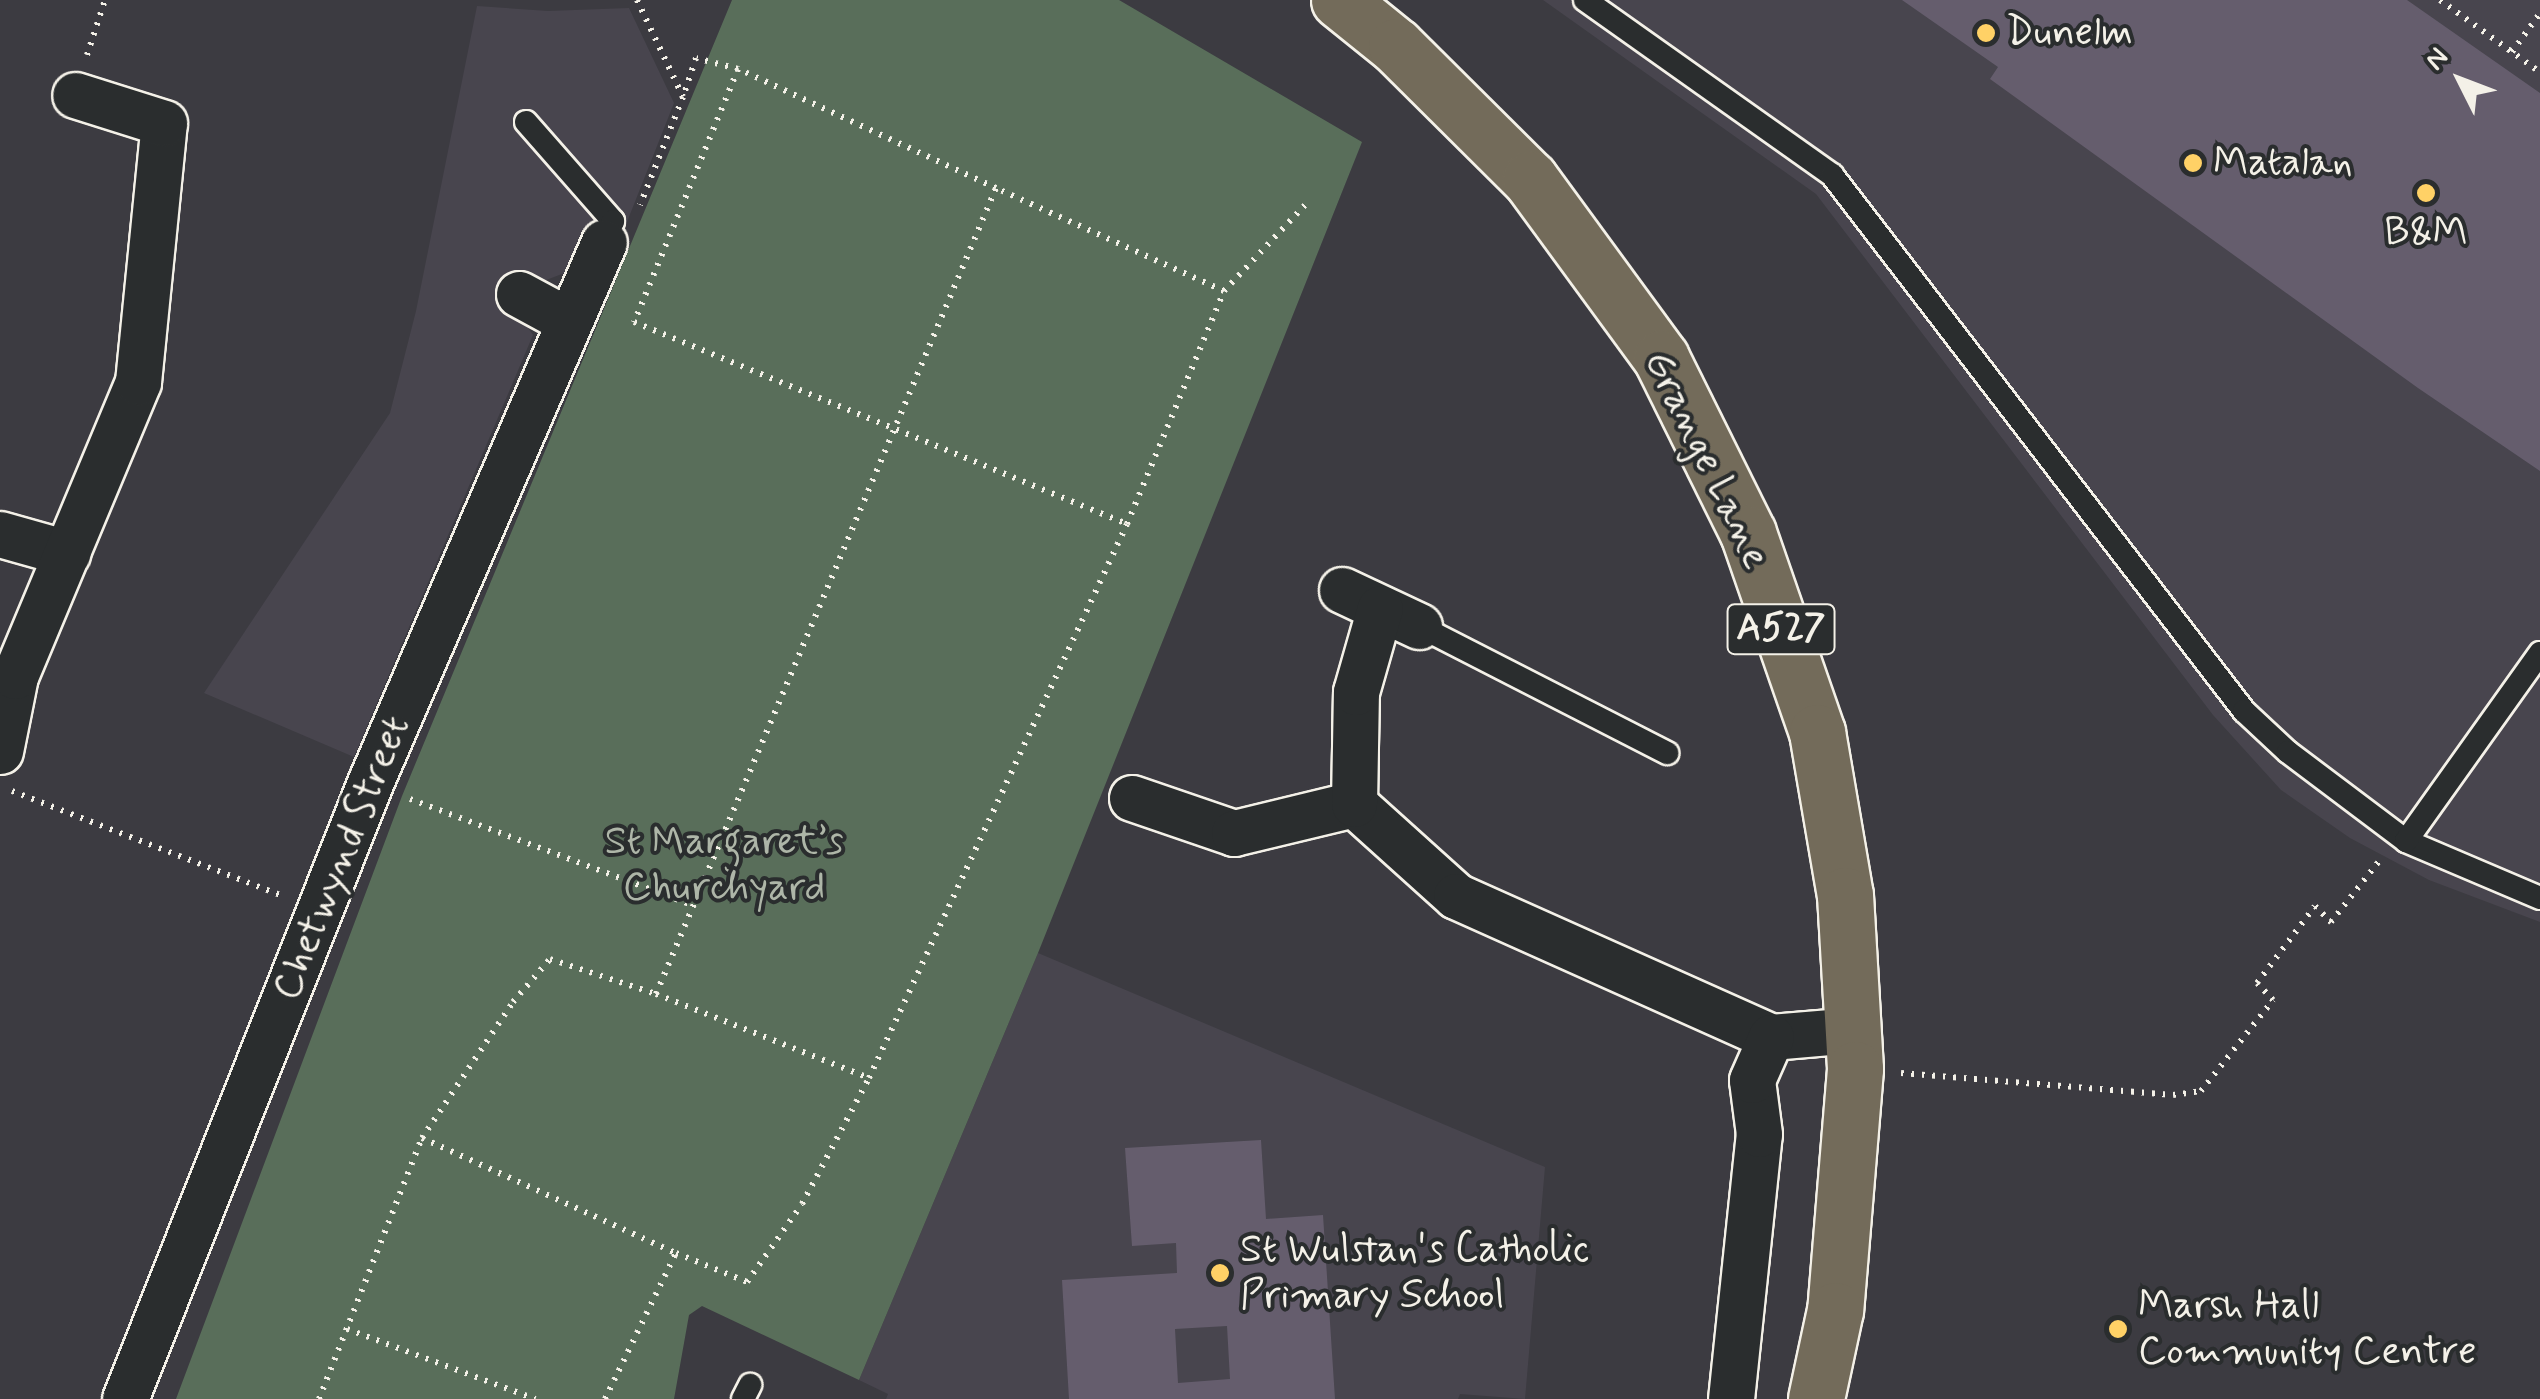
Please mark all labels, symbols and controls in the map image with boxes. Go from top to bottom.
place label: Dunelm [2006,9,2133,57]
marker: Dunelm [1975,22,1997,44]
north arrow [2410,30,2510,130]
text: N [2417,40,2457,79]
place label: Matalan [2213,139,2353,187]
marker: Matalan [2182,152,2204,174]
marker: B&M [2415,182,2437,204]
place label: B&M [2384,209,2468,257]
street label: Grange Lane [1635,348,1777,572]
road number: A527 [1726,596,1836,662]
street label: Chetwynd Street [262,706,422,1010]
park label: St Margaret’s Churchyard [608,818,840,912]
place label: St Wulstan's Catholic Primary School [1240,1226,1596,1320]
marker: St Wulstan's Catholic Primary School [1209,1262,1231,1284]
place label: Marsh Hall Community Centre [2138,1282,2477,1376]
marker: Marsh Hall Community Centre [2107,1318,2129,1340]

